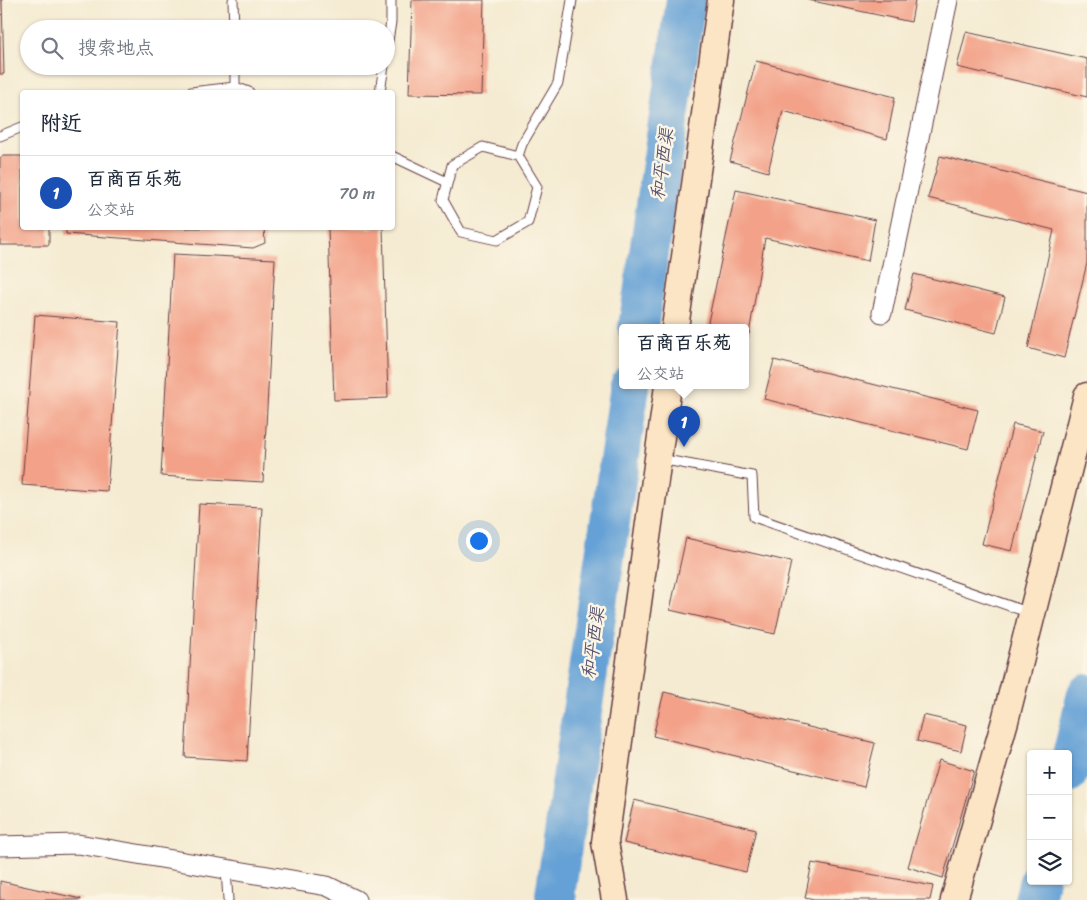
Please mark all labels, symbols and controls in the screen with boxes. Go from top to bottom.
search box [20,20,395,75]
text: 搜索地点 [78,31,154,64]
icon: search [38,34,66,62]
text: 附近 [40,104,82,142]
water label: 和平西渠 [641,124,683,202]
text: 百商百乐苑 [87,162,182,195]
text: 1 [53,179,59,208]
text: 70 m [339,179,375,208]
text: 公交站 [87,195,135,224]
popup [619,324,749,389]
text: 百商百乐苑 [636,326,732,359]
text: 公交站 [636,359,685,388]
pin: 1 [668,406,700,447]
your location [466,528,492,554]
water label: 和平西渠 [572,603,614,681]
map controls [1027,750,1072,885]
button: + [1027,750,1072,795]
button: − [1027,795,1072,840]
button: layers [1027,840,1072,885]

